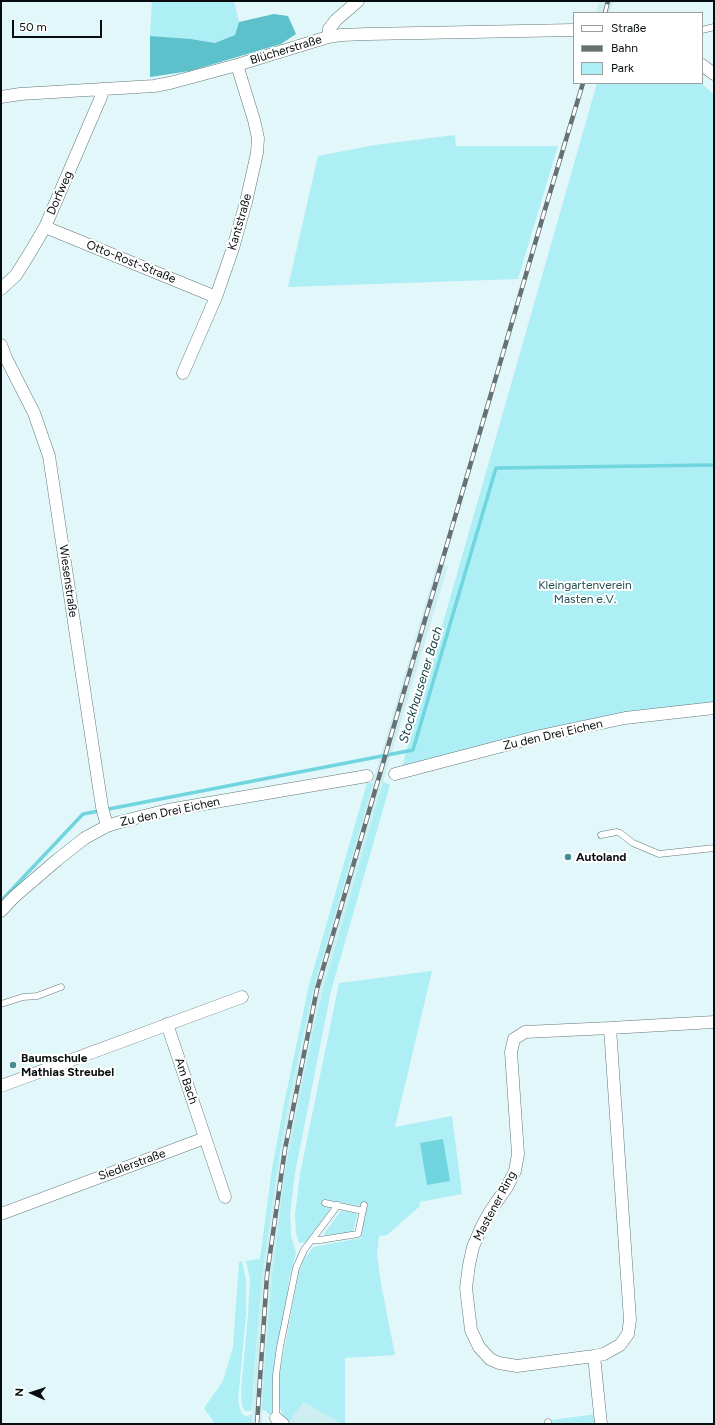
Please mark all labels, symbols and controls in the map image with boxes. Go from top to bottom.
scale bar [14,12,104,38]
legend [573,12,703,84]
text: 50 m [19,20,47,34]
text: Straße [611,21,646,35]
street label: Blücherstraße [248,32,324,68]
text: Bahn [611,41,638,55]
text: Park [611,61,634,75]
street label: Dorfweg [44,169,76,217]
street label: Kantstraße [225,192,255,252]
street label: Otto-Rost-Straße [84,237,178,287]
street label: Wiesenstraße [56,544,80,618]
park label: Kleingartenverein Masten e.V. [538,578,632,606]
water label: Stockhausener Bach [396,625,446,745]
street label: Zu den Drei Eichen [502,717,604,753]
street label: Zu den Drei Eichen [119,794,221,830]
place label: Autoland [576,850,626,864]
marker: Autoland [563,852,573,862]
place label: Baumschule Mathias Streubel [21,1051,114,1079]
street label: Am Bach [171,1056,201,1106]
marker: Baumschule Mathias Streubel [8,1060,18,1070]
street label: Siedlerstraße [96,1146,168,1184]
street label: Mastener Ring [471,1169,519,1243]
north arrow [12,1373,52,1413]
text: N [13,1388,26,1397]

